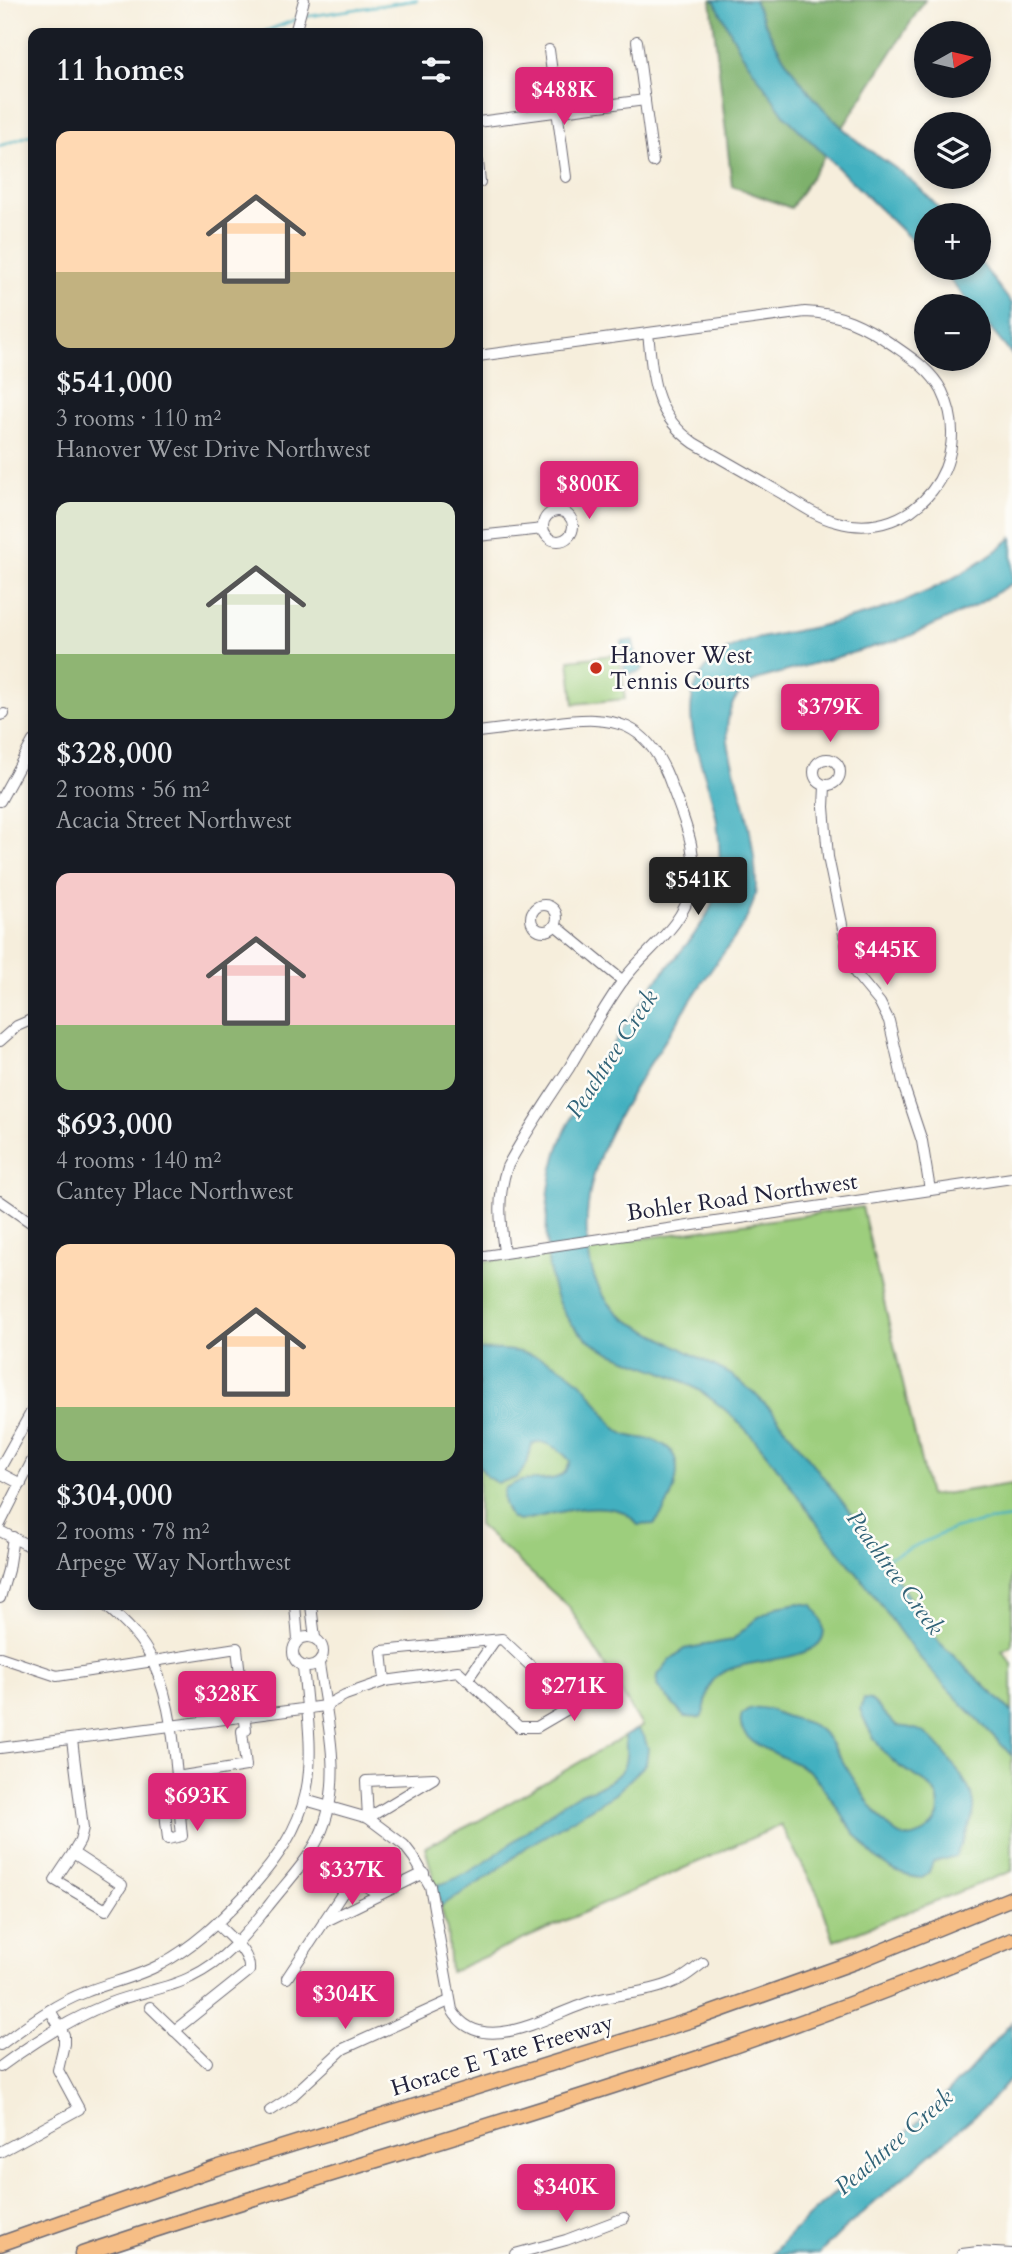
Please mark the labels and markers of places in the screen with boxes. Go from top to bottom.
pin: $488K [515,68,613,127]
pin: $800K [540,462,638,521]
place label: Hanover West Tennis Courts [610,640,752,697]
marker: Hanover West Tennis Courts [588,660,604,676]
pin: $379K [781,684,879,744]
pin: $541K [649,858,747,917]
pin: $445K [838,928,936,987]
pin: $271K [525,1664,623,1723]
pin: $328K [178,1672,276,1731]
pin: $693K [148,1773,246,1833]
pin: $337K [303,1848,401,1907]
pin: $304K [296,1972,394,2031]
pin: $340K [517,2164,615,2224]

